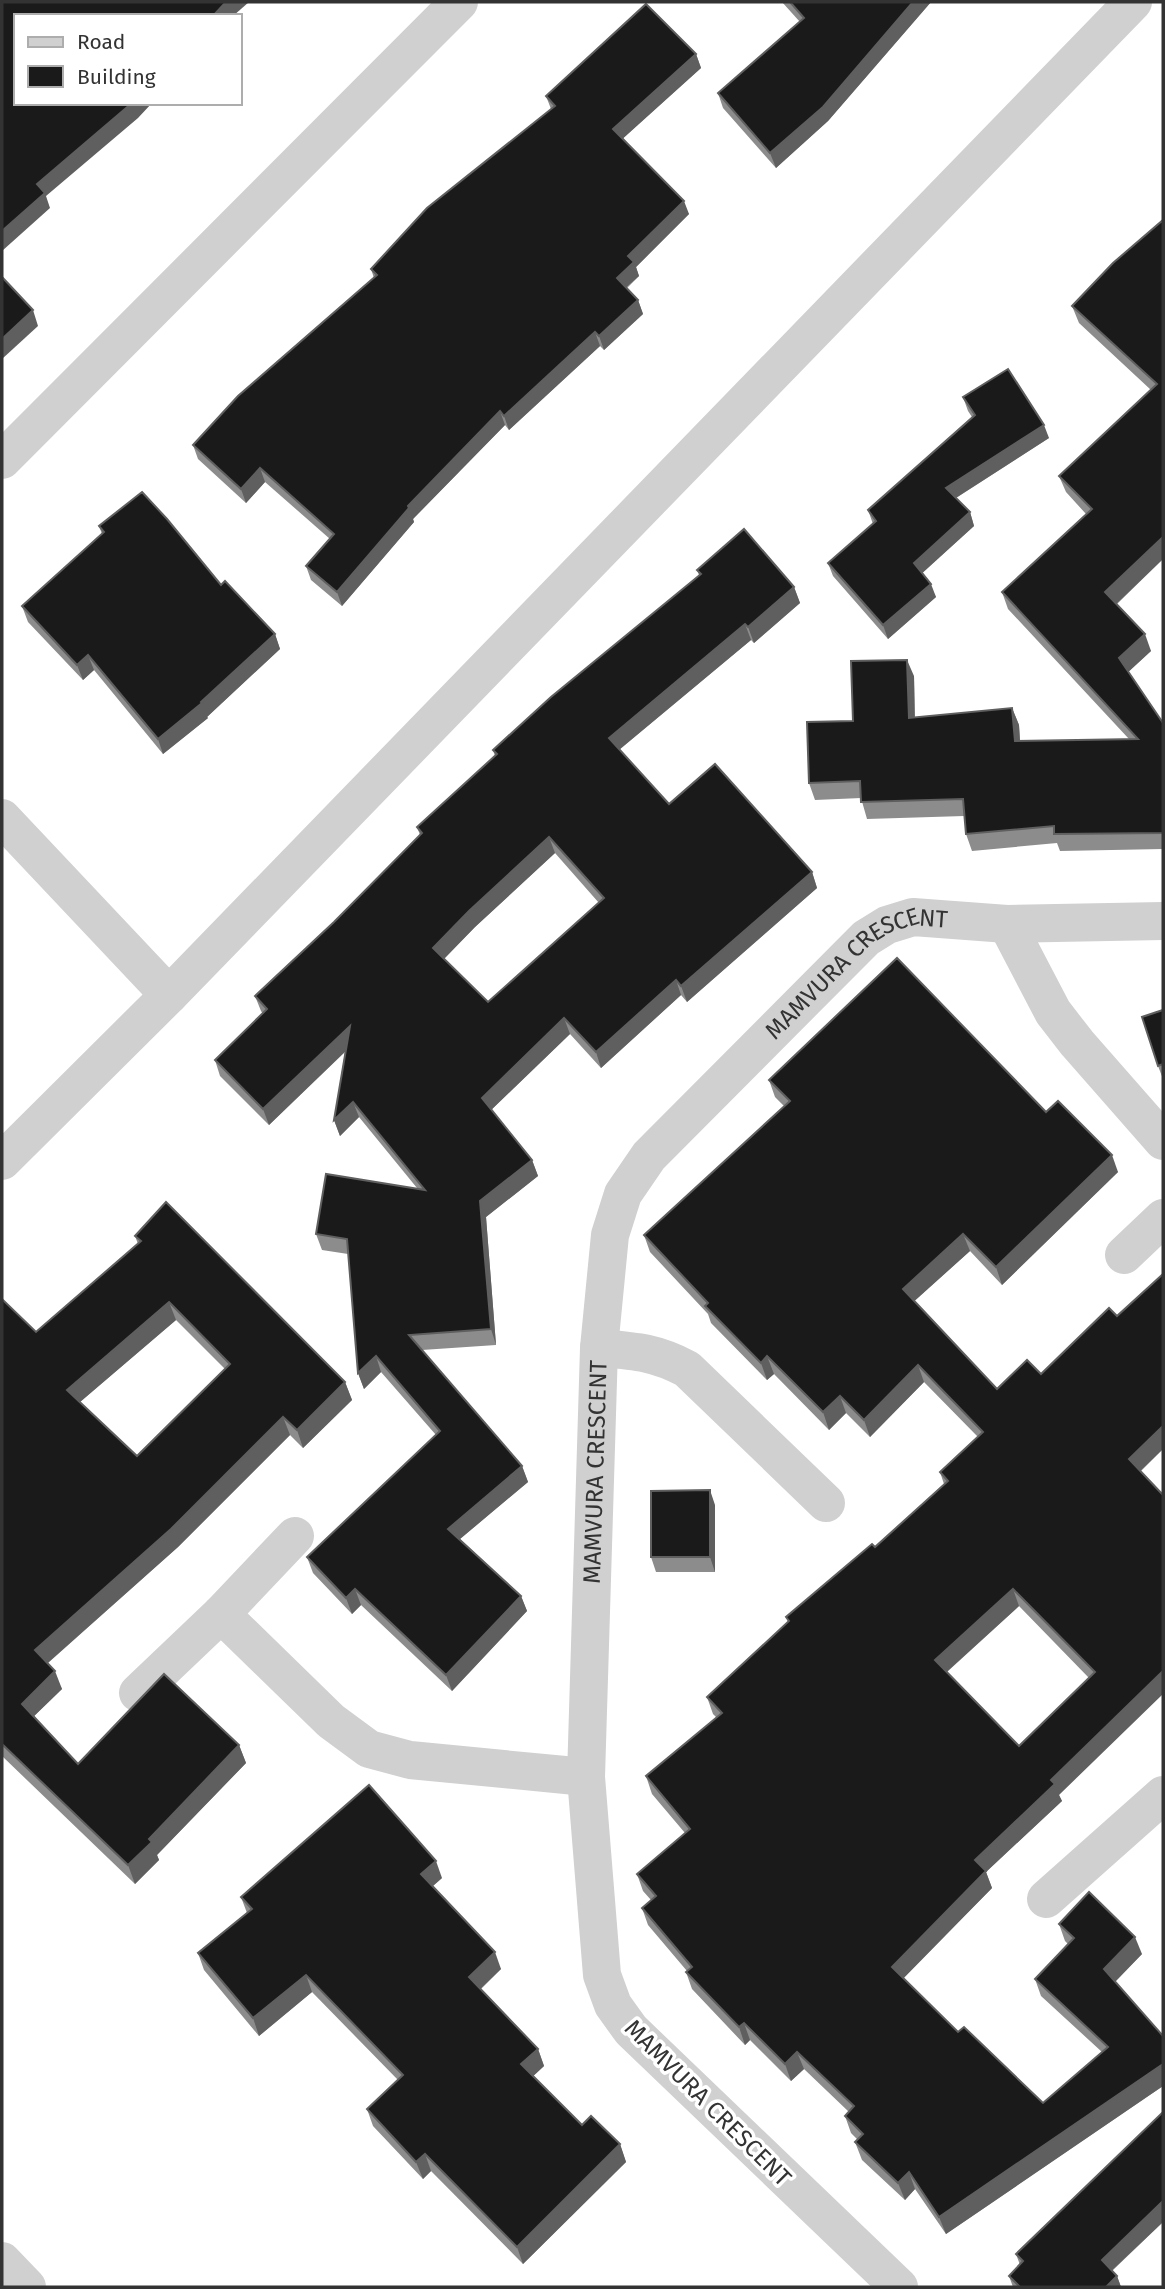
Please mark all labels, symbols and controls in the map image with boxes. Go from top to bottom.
legend [14,14,242,105]
text: Road [77,29,125,55]
text: Building [77,64,156,90]
street label: MAMVURA CRESCENT [759,902,949,1045]
street label: MAMVURA CRESCENT [578,1359,613,1584]
street label: MAMVURA CRESCENT [619,2014,797,2192]

